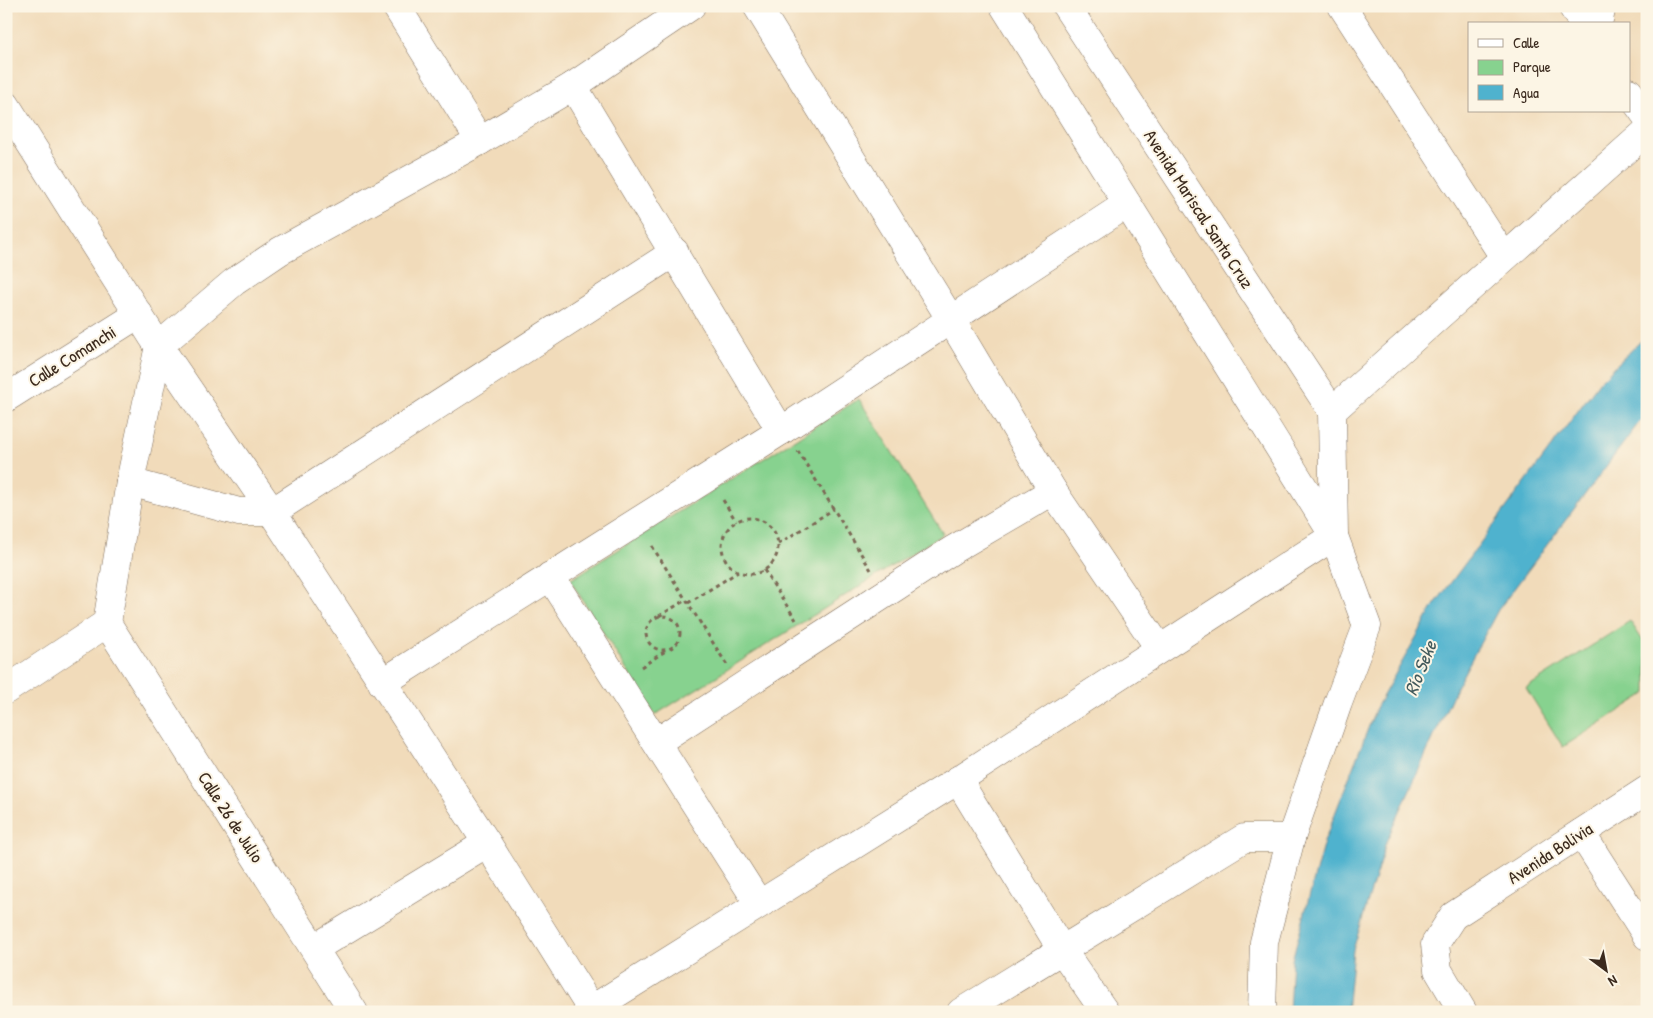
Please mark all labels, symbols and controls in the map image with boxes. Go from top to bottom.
legend [1468,22,1630,112]
text: Calle [1513,32,1540,53]
text: Parque [1513,56,1551,77]
text: Agua [1513,82,1539,103]
street label: Avenida Mariscal Santa Cruz [1138,125,1260,294]
street label: Calle Comanchi [23,319,121,393]
water label: Río Seke [1397,636,1443,699]
street label: Calle 26 de Julio [192,767,270,867]
street label: Avenida Bolivia [1503,816,1597,890]
north arrow [1580,946,1630,996]
text: N [1604,971,1621,992]

